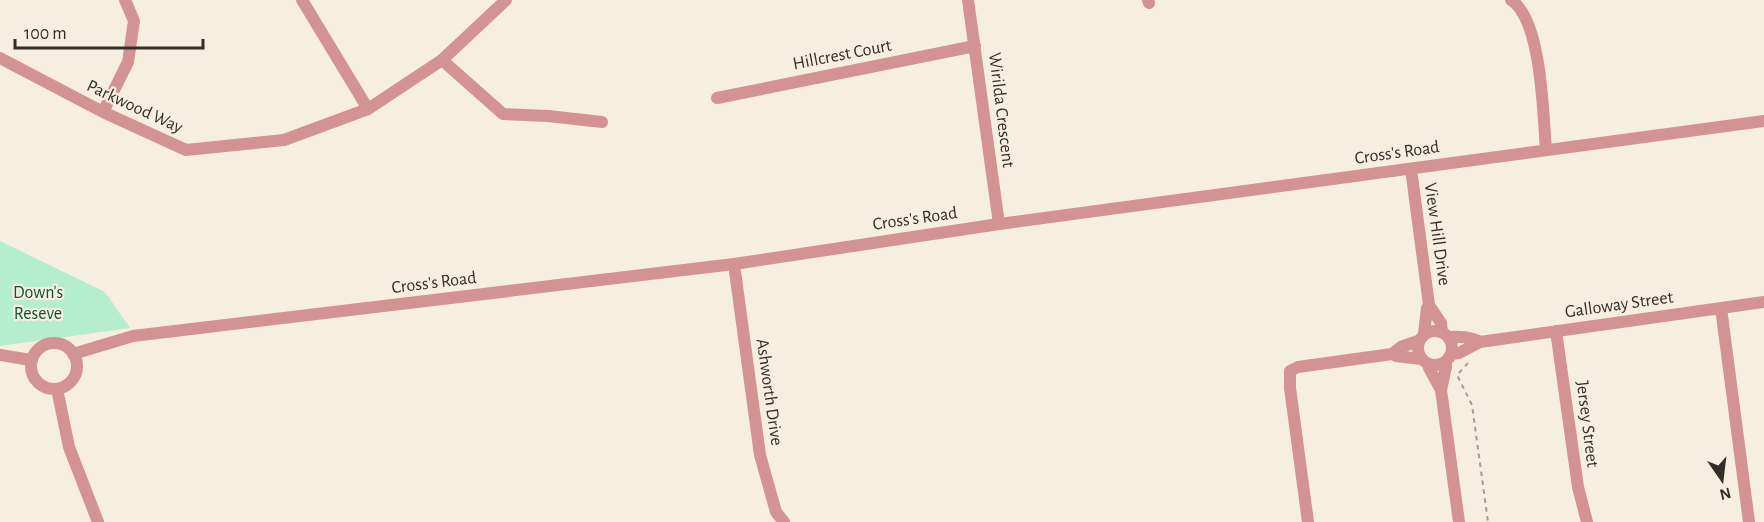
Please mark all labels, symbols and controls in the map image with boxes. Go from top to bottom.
scale bar [15,12,202,50]
text: 100 m [24,25,67,43]
street label: Hillcrest Court [791,37,893,73]
street label: Wirilda Crescent [985,52,1017,169]
street label: Parkwood Way [84,77,186,137]
street label: Cross's Road [1354,138,1441,168]
street label: View Hill Drive [1421,181,1453,287]
street label: Cross's Road [872,204,959,234]
street label: Cross's Road [391,269,478,297]
park label: Down's Reseve [13,284,63,323]
street label: Galloway Street [1564,288,1675,322]
street label: Ashworth Drive [753,337,785,447]
street label: Jersey Street [1573,380,1601,469]
north arrow [1692,450,1752,510]
text: N [1718,484,1733,503]

